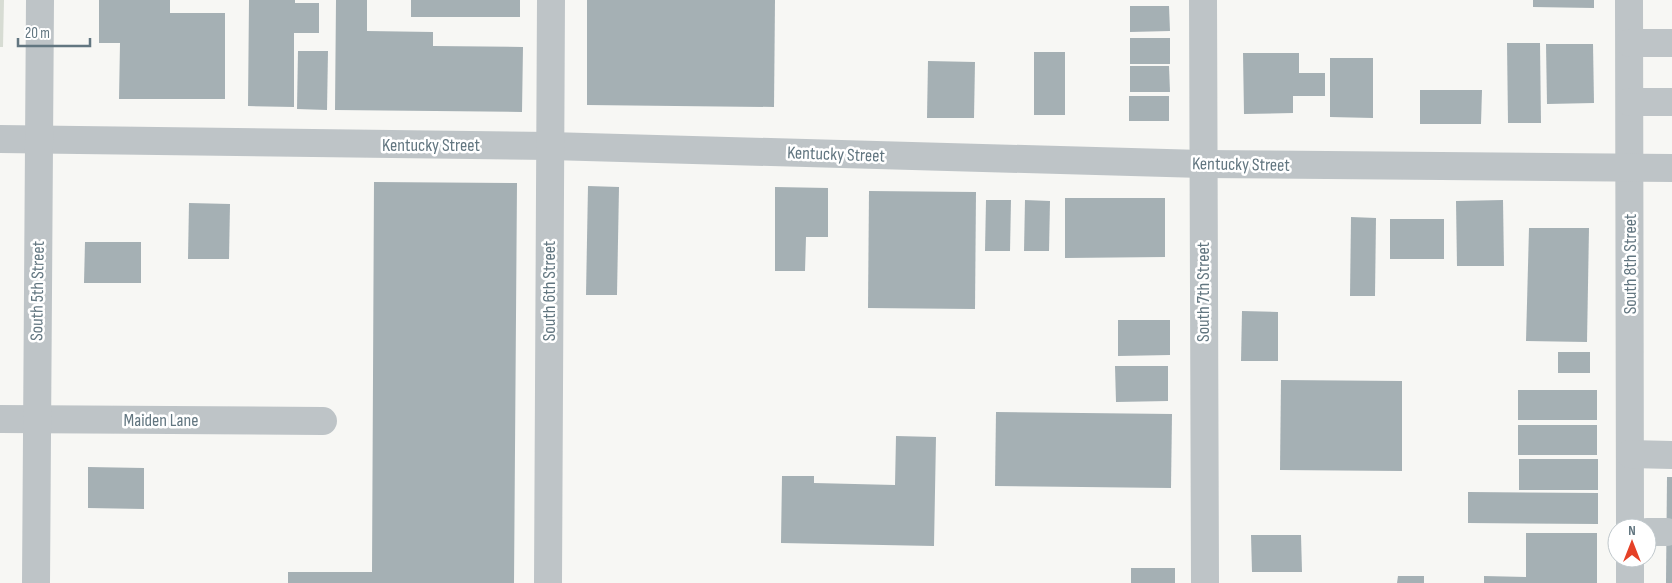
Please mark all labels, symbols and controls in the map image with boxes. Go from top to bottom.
scale bar [18,15,90,47]
text: 20 m [25,24,50,43]
street label: Kentucky Street [382,135,480,156]
street label: Kentucky Street [787,142,886,167]
street label: Kentucky Street [1192,153,1291,176]
street label: South 8th Street [1620,213,1641,314]
street label: South 5th Street [26,240,49,341]
street label: South 6th Street [539,240,560,341]
street label: South 7th Street [1193,241,1214,342]
street label: Maiden Lane [124,410,198,431]
north arrow [1607,518,1657,568]
text: N [1628,522,1636,539]

